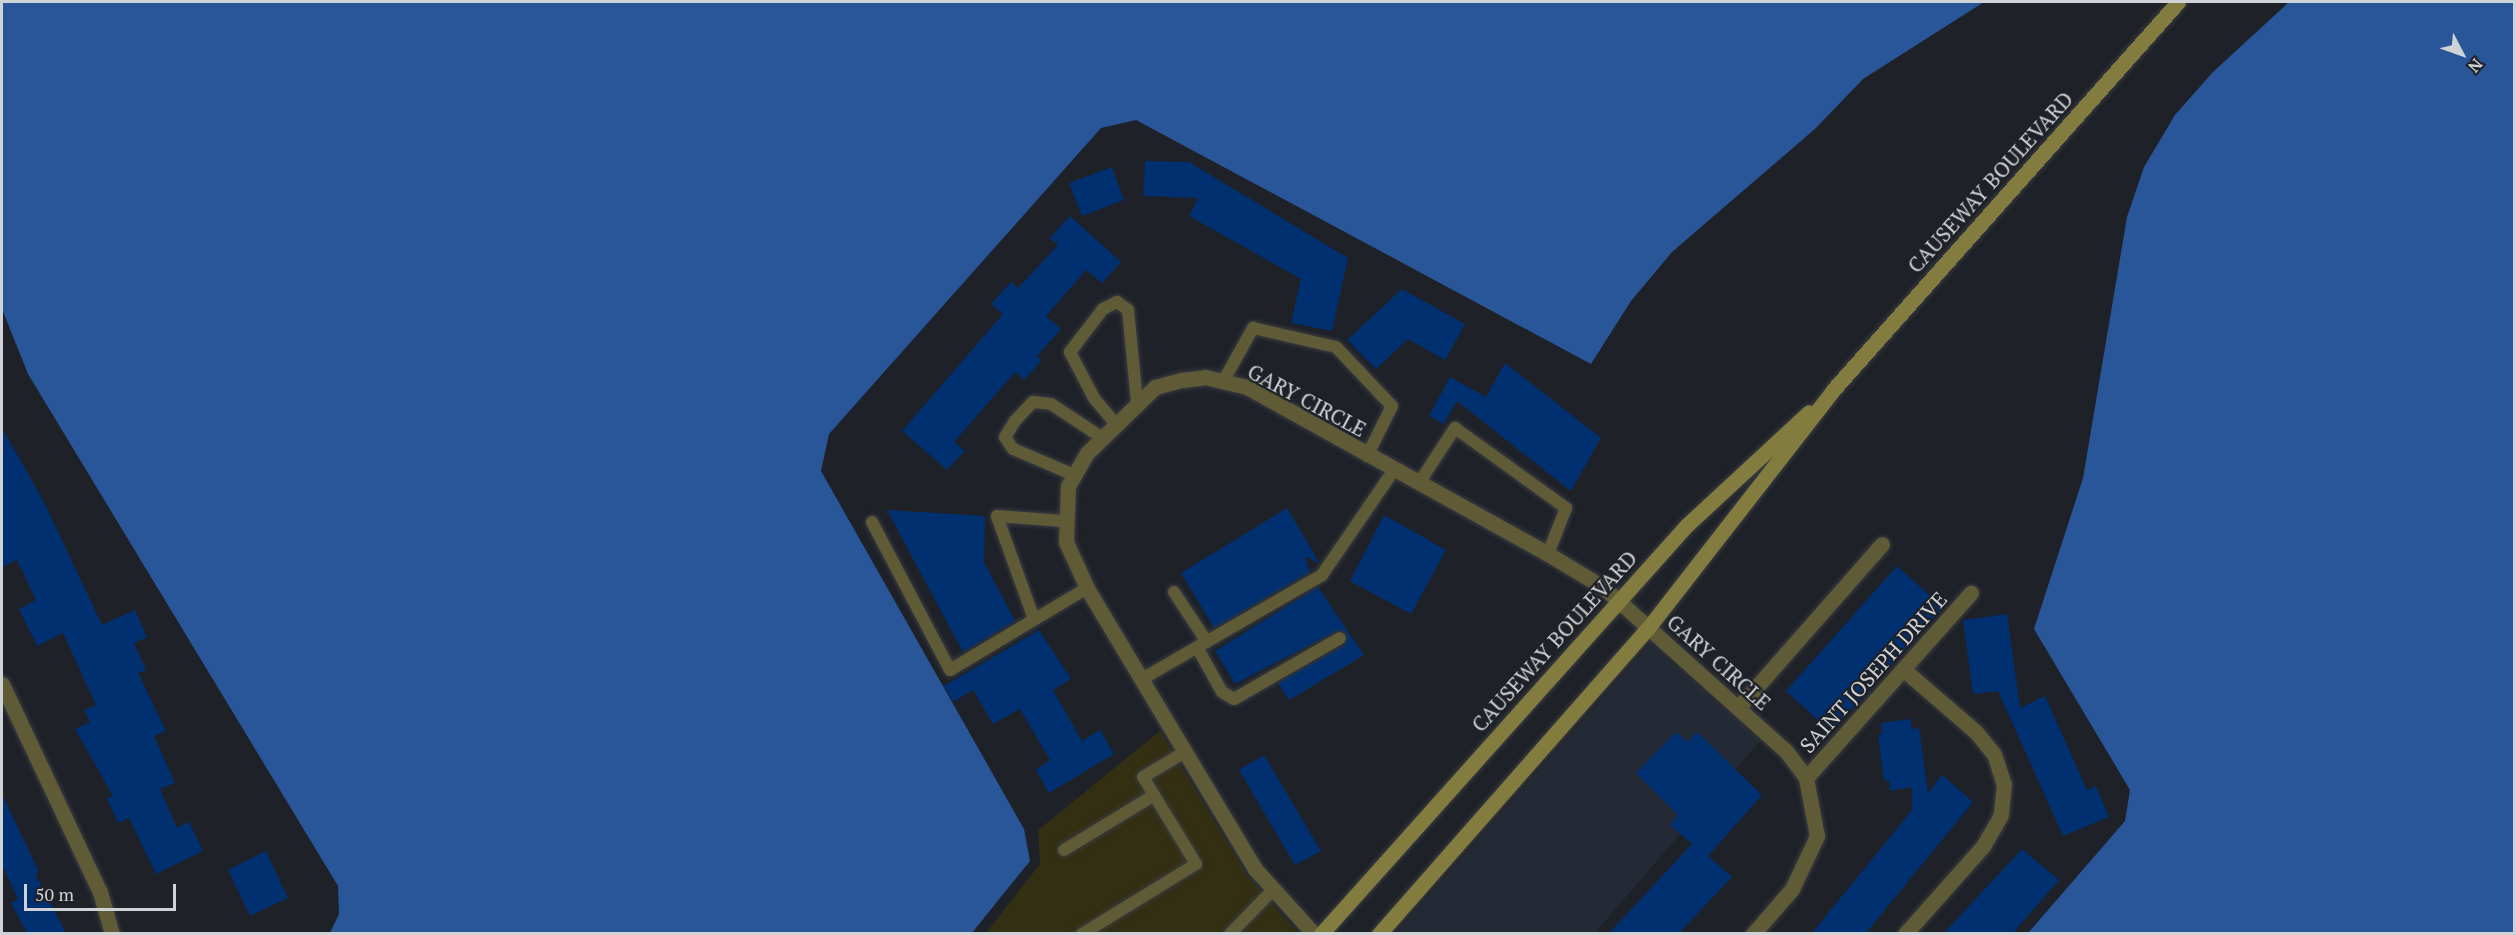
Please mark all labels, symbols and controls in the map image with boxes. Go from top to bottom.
north arrow [2432,24,2492,84]
text: N [2463,54,2488,78]
street label: CAUSEWAY BOULEVARD [1902,86,2078,278]
street label: GARY CIRCLE [1244,358,1370,442]
street label: CAUSEWAY BOULEVARD [1466,545,1642,737]
street label: SAINT JOSEPH DRIVE [1794,586,1952,758]
street label: GARY CIRCLE [1662,609,1776,715]
scale bar [27,872,178,910]
text: 50 m [35,882,74,906]

